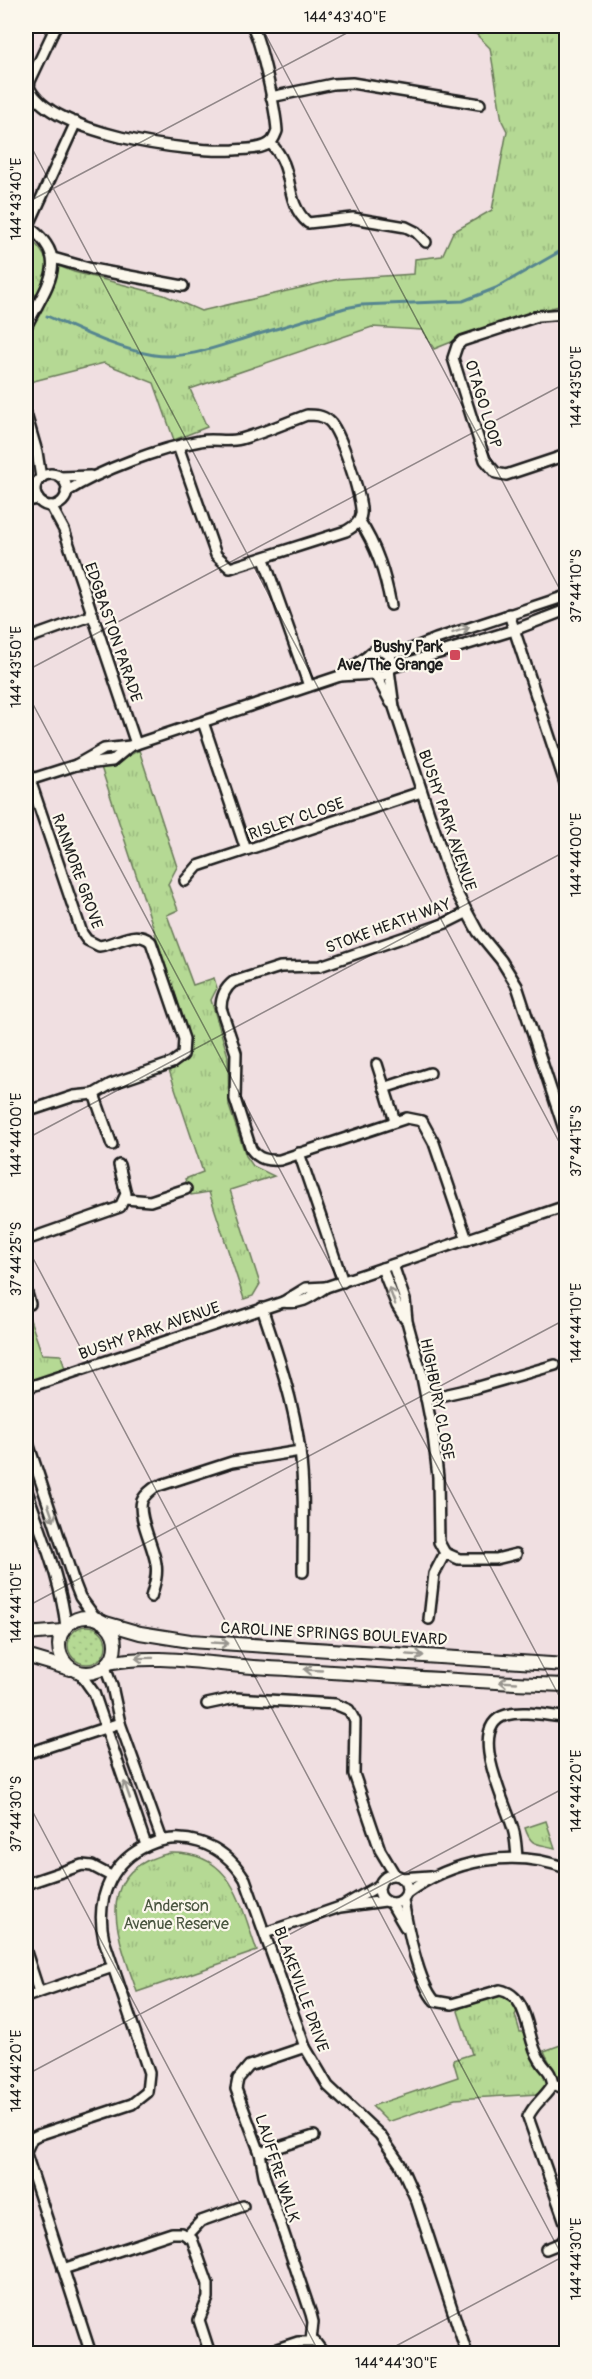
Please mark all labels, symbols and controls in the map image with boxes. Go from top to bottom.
text: 144°43'40"E [304,8,387,27]
text: 144°43'40"E [7,157,26,240]
text: 144°43'50"E [567,346,586,428]
street label: OTAGO LOOP [460,358,506,451]
text: 37°44'10"S [567,549,586,623]
street label: EDGBASTON PARADE [80,560,146,705]
one-way arrow [451,624,470,635]
text: 144°43'50"E [7,626,26,708]
place label: Bushy Park Ave/The Grange [337,637,444,675]
marker: Bushy Park Ave/The Grange [448,648,462,662]
street label: BUSHY PARK AVENUE [414,747,481,894]
street label: RISLEY CLOSE [246,793,347,845]
street label: RANMORE GROVE [47,811,107,932]
text: 144°44'00"E [567,813,586,897]
street label: STOKE HEATH WAY [323,894,454,958]
text: 144°44'00"E [7,1093,26,1177]
text: 37°44'15"S [567,1105,586,1177]
text: 37°44'25"S [7,1222,26,1296]
text: 144°44'10"E [567,1283,586,1363]
one-way arrow [386,1287,397,1305]
street label: BUSHY PARK AVENUE [76,1297,223,1364]
street label: HIGHBURY CLOSE [415,1337,459,1462]
one-way arrow [46,1503,57,1522]
text: 144°44'10"E [7,1563,26,1643]
street label: CAROLINE SPRINGS BOULEVARD [220,1618,448,1650]
one-way arrow [209,1637,229,1648]
one-way arrow [404,1649,424,1660]
one-way arrow [135,1652,154,1664]
one-way arrow [304,1665,324,1676]
one-way arrow [499,1676,519,1687]
text: 144°44'20"E [567,1749,586,1832]
text: 37°44'30"S [7,1776,26,1852]
one-way arrow [121,1781,132,1800]
park label: Anderson Avenue Reserve [123,1896,229,1934]
street label: BLAKEVILLE DRIVE [269,1924,333,2055]
text: 144°44'20"E [7,2029,26,2112]
street label: LAUFFRE WALK [250,2112,304,2225]
text: 144°44'30"E [567,2217,586,2300]
text: 144°44'30"E [355,2354,438,2373]

